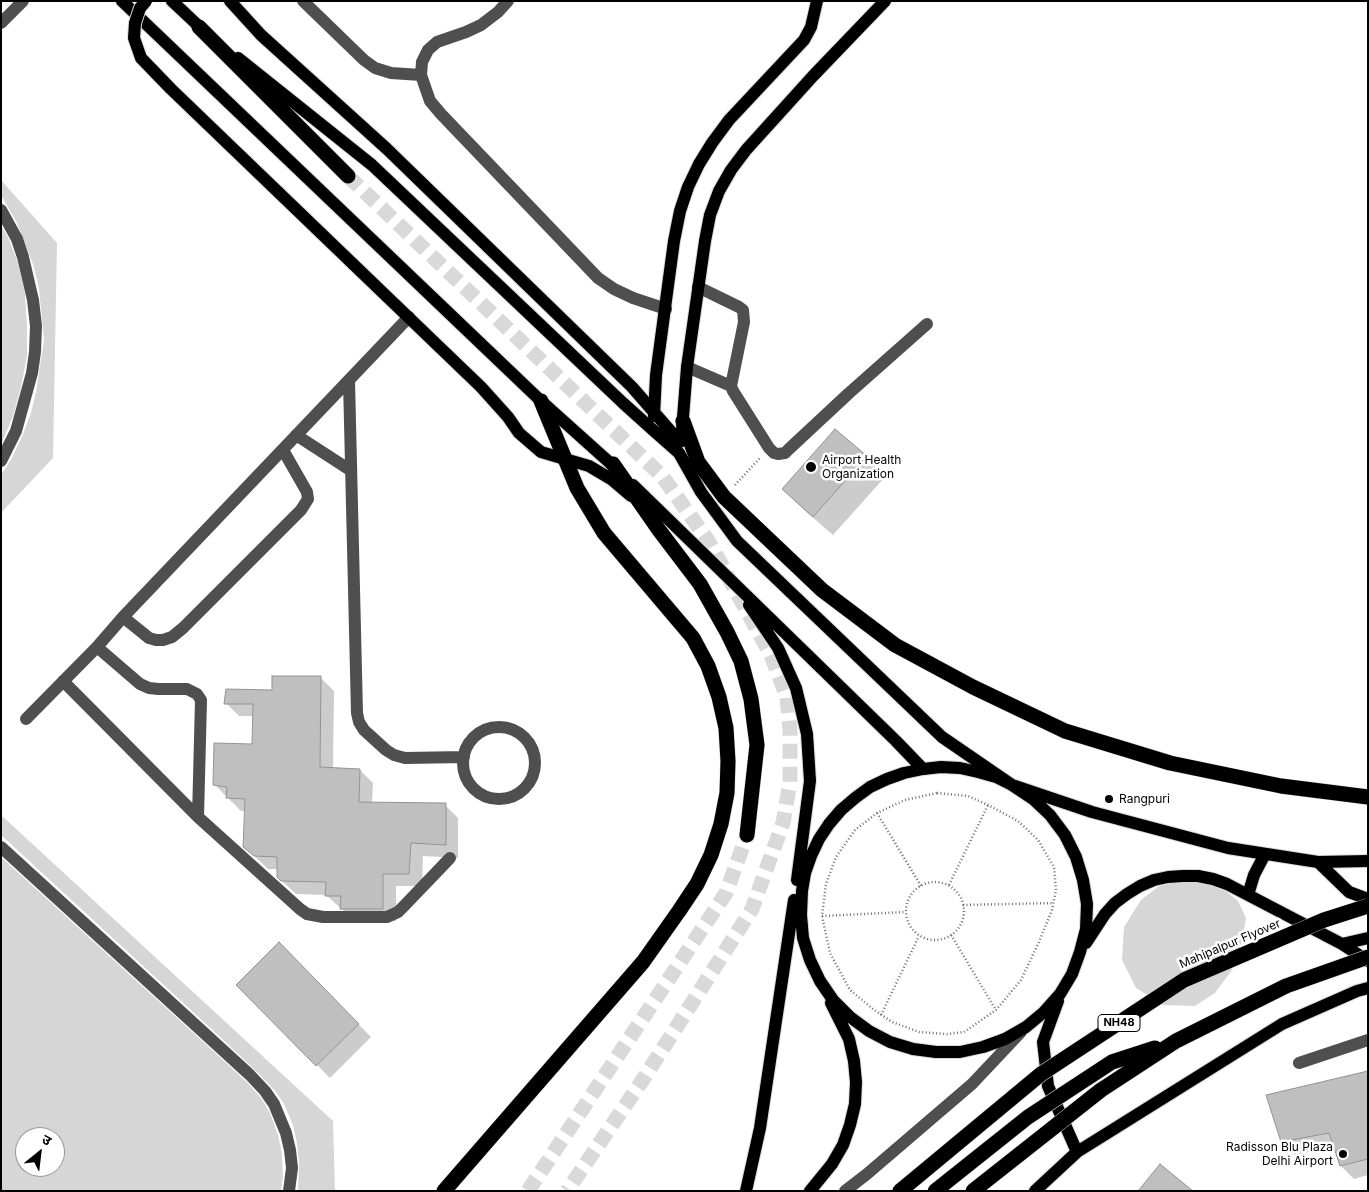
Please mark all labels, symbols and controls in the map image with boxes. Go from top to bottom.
place label: Airport Health Organization [822,453,901,481]
marker: Airport Health Organization [804,460,818,474]
place label: Rangpuri [1119,792,1170,806]
marker: Rangpuri [1103,793,1115,805]
street label: Mahipalpur Flyover [1177,916,1283,972]
road number: NH48 [1098,1014,1140,1032]
north arrow [15,1127,65,1177]
text: उ [39,1130,55,1149]
place label: Radisson Blu Plaza Delhi Airport [1226,1140,1333,1168]
marker: Radisson Blu Plaza Delhi Airport [1337,1148,1349,1160]

